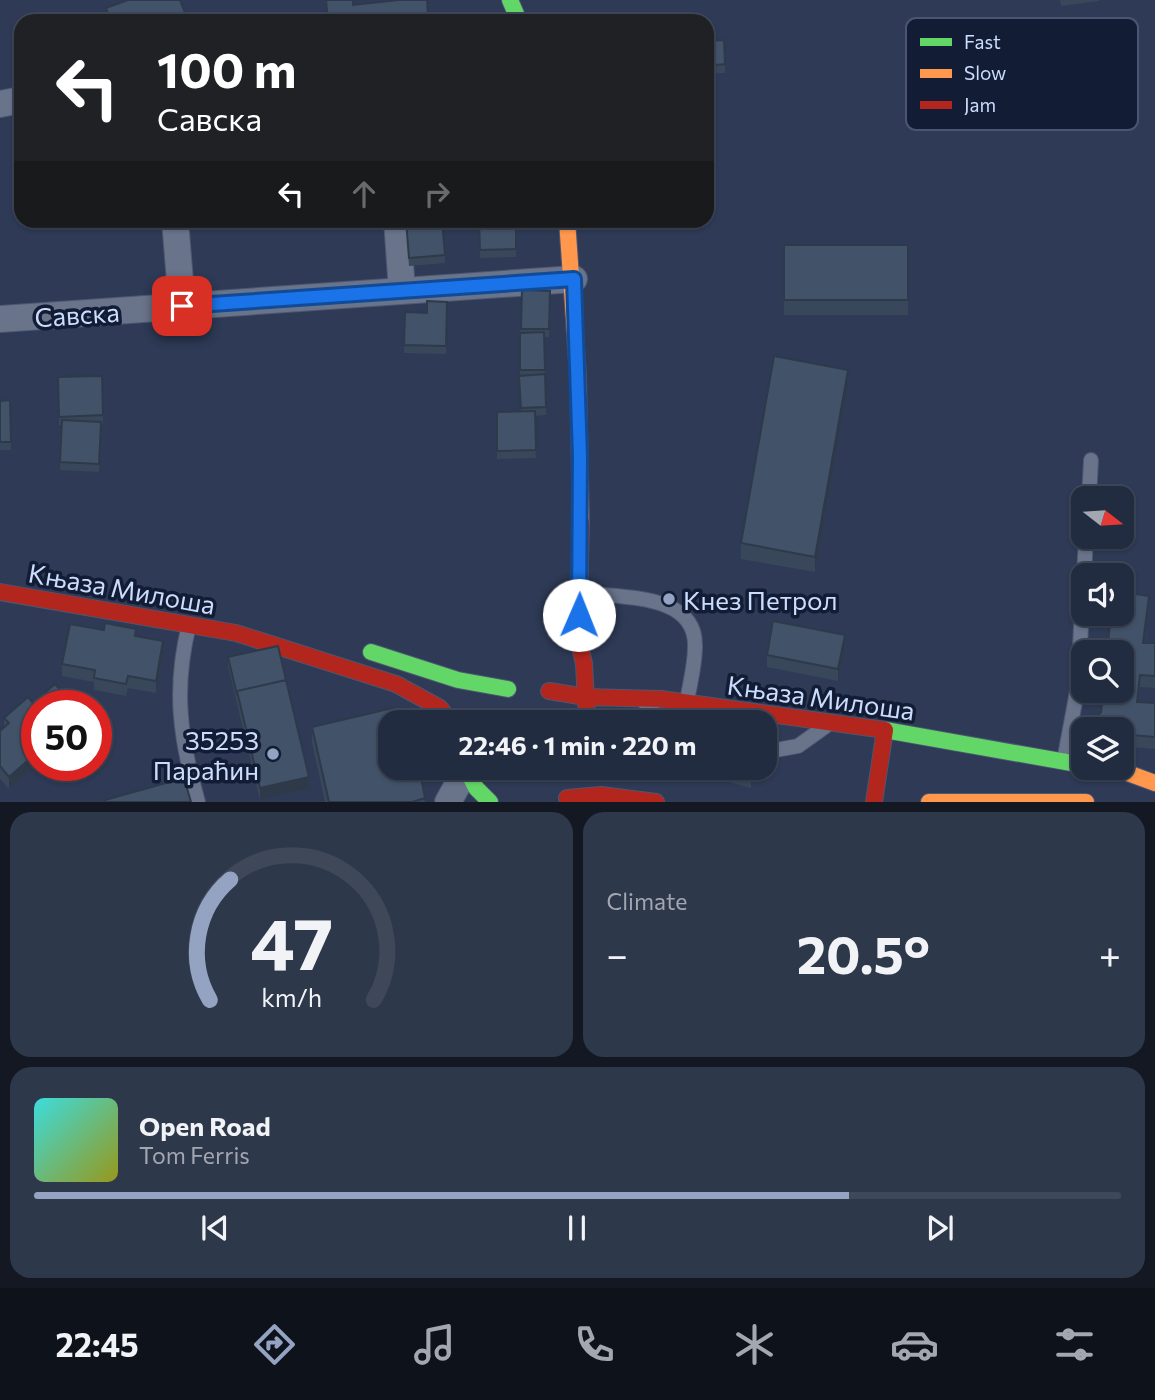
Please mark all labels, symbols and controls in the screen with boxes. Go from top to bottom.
legend [906,18,1138,130]
text: Fast [964,30,1001,53]
text: 100 m [157,38,296,98]
icon: left [42,42,133,133]
text: Slow [964,61,1006,84]
text: Jam [964,93,996,116]
text: Савска [157,98,262,138]
icon: left [272,175,310,213]
icon: ahead [345,175,383,213]
icon: right [418,175,456,213]
pin [152,276,212,336]
icon: arrive [163,287,201,325]
street label: Савска [33,296,121,332]
north arrow [1071,486,1134,550]
map controls [1071,486,1134,780]
street label: Књаза Милоша [26,556,218,620]
button: sound [1071,563,1134,626]
position arrow [542,578,616,652]
place label: Кнез Петрол [683,584,837,615]
marker: Кнез Петрол [661,591,677,607]
button: search [1071,640,1134,703]
street label: Књаза Милоша [725,668,917,726]
speed limit sign: 50 [21,690,112,781]
button: layers [1071,717,1134,780]
place label: 35253 Параћин [153,724,259,785]
text: 22:46 · 1 min · 220 m [458,729,697,760]
marker: 35253 Параћин [265,746,281,762]
text: Climate [607,887,688,915]
text: 47 [250,897,333,986]
text: 20.5° [797,921,930,985]
text: − [607,930,628,977]
text: + [1099,930,1121,977]
text: km/h [261,982,322,1012]
text: Open Road [139,1110,271,1141]
text: Tom Ferris [139,1141,250,1169]
icon: previous [196,1209,234,1247]
icon: pause [558,1209,596,1247]
icon: next [921,1209,959,1247]
icon: directions [250,1320,299,1369]
icon: music [410,1320,459,1369]
icon: phone [570,1320,619,1369]
icon: climate [730,1320,779,1369]
icon: car [890,1320,939,1369]
icon: filters [1050,1320,1099,1369]
text: 22:45 [56,1324,139,1364]

